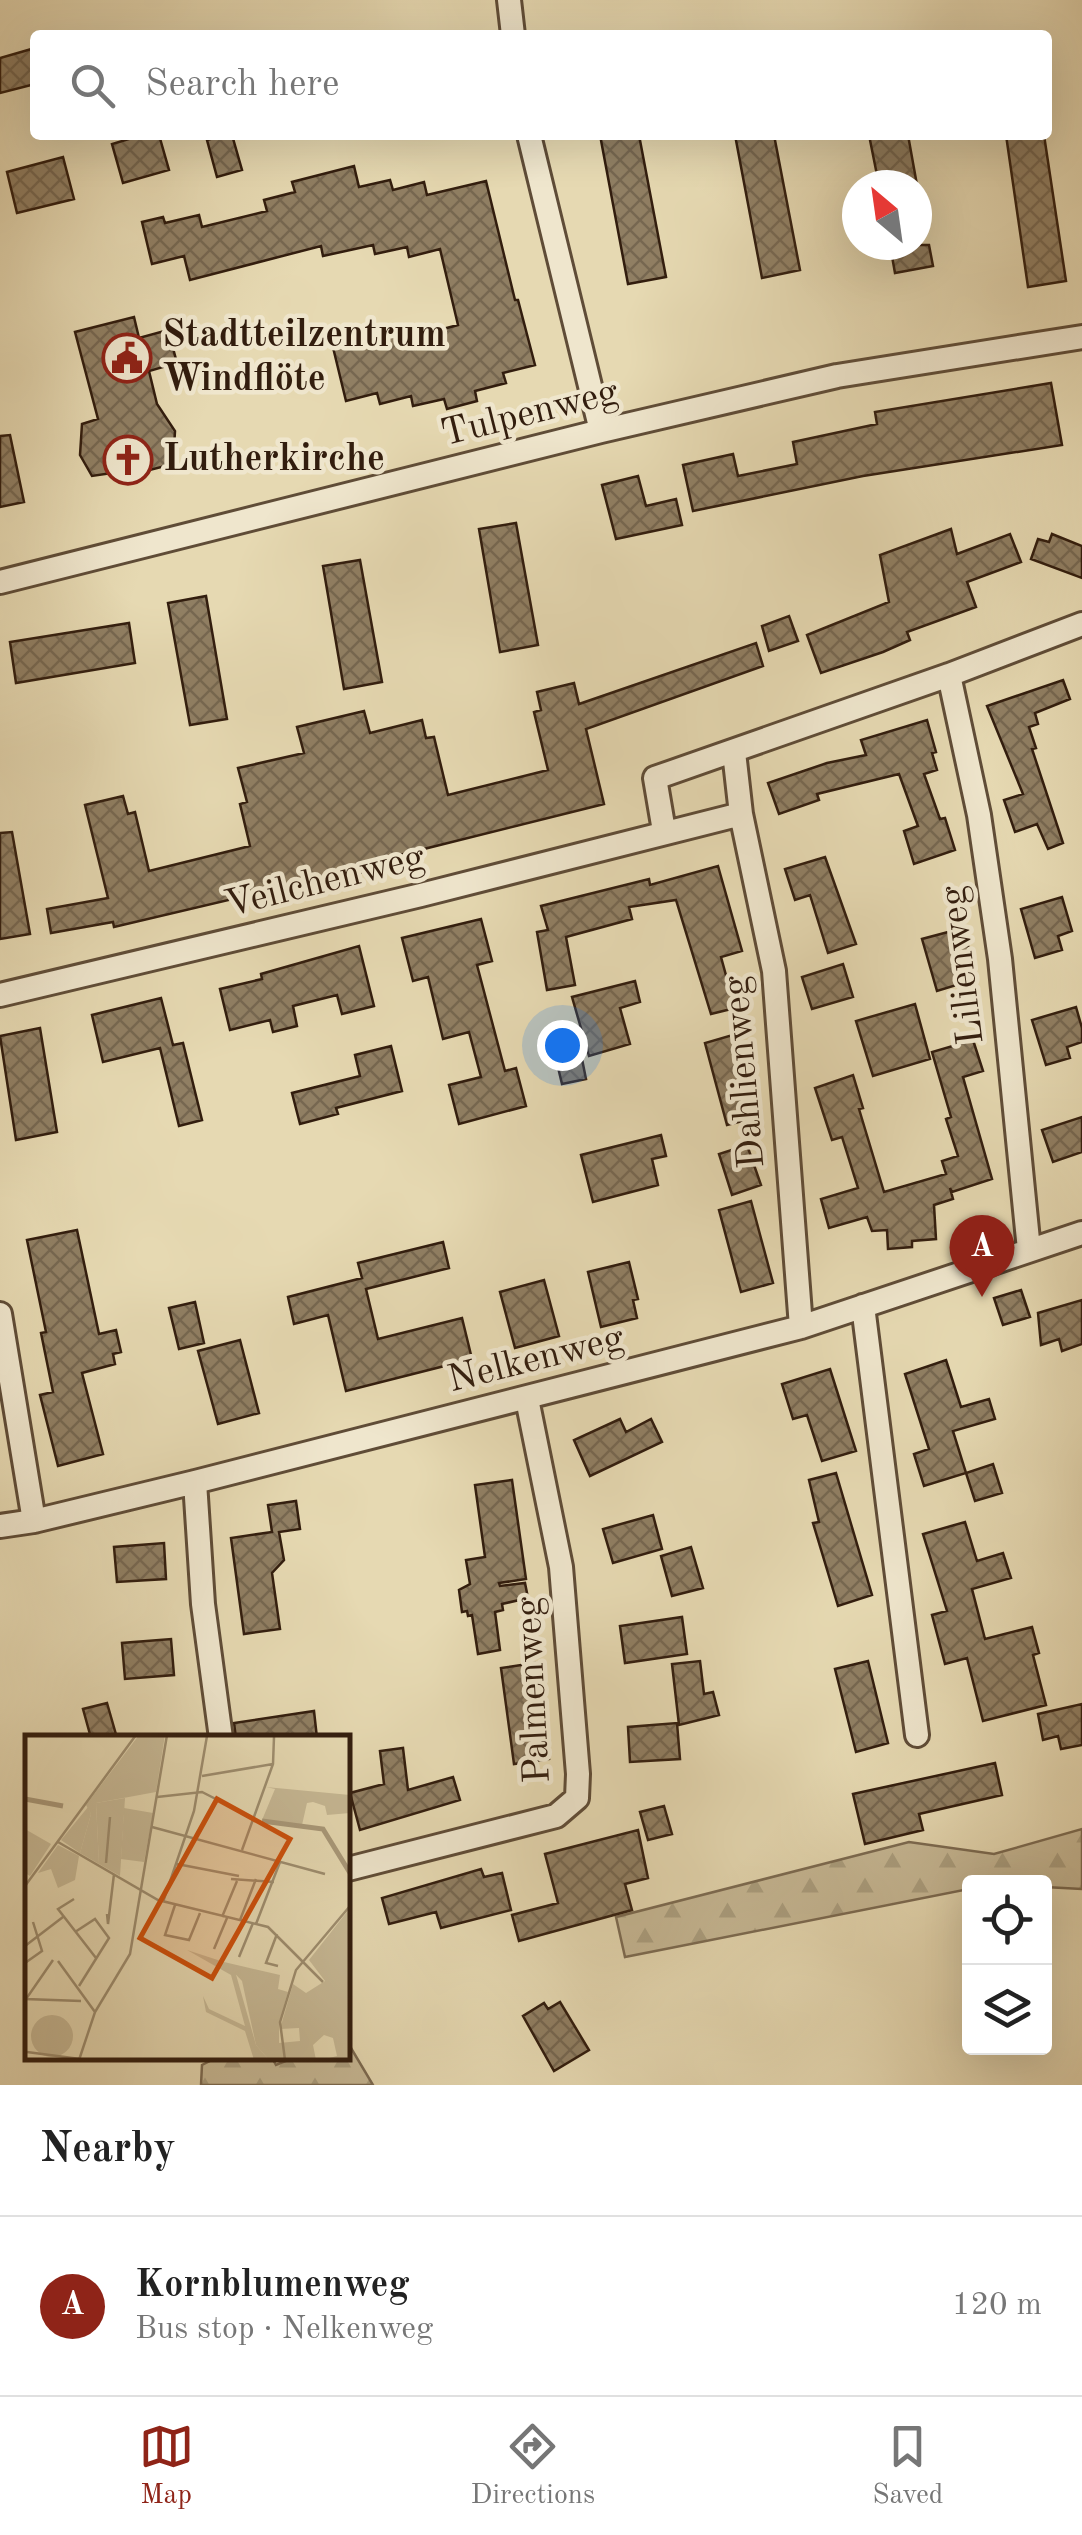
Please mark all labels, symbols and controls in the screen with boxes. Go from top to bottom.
search box [30,30,1052,140]
icon: search [65,58,120,113]
text: Search here [145,66,340,104]
north arrow [842,170,932,260]
place label: Stadtteilzentrum Windflöte [162,317,446,399]
public building icon: Stadtteilzentrum Windflöte [101,332,153,384]
street label: Tulpenweg [438,374,623,454]
church icon: Lutherkirche [102,434,154,486]
place label: Lutherkirche [163,441,385,479]
street label: Veilchenweg [221,839,429,925]
street label: Lilienweg [934,883,992,1047]
street label: Dahlienweg [718,974,772,1170]
your location [537,1020,588,1071]
pin: A [950,1214,1014,1297]
street label: Nelkenweg [444,1320,629,1400]
street label: Palmenweg [510,1595,558,1784]
inset map [25,1735,350,2060]
map controls [962,1875,1052,2055]
button: locate [962,1875,1052,1965]
button: layers [962,1965,1052,2055]
text: Nearby [40,2129,176,2171]
text: Kornblumenweg [135,2267,410,2305]
text: A [60,2290,85,2322]
text: 120 m [952,2290,1042,2322]
text: Bus stop · Nelkenweg [135,2314,433,2346]
tab: Map [139,2419,194,2514]
tab: Directions [471,2419,595,2514]
tab: Saved [872,2419,943,2514]

